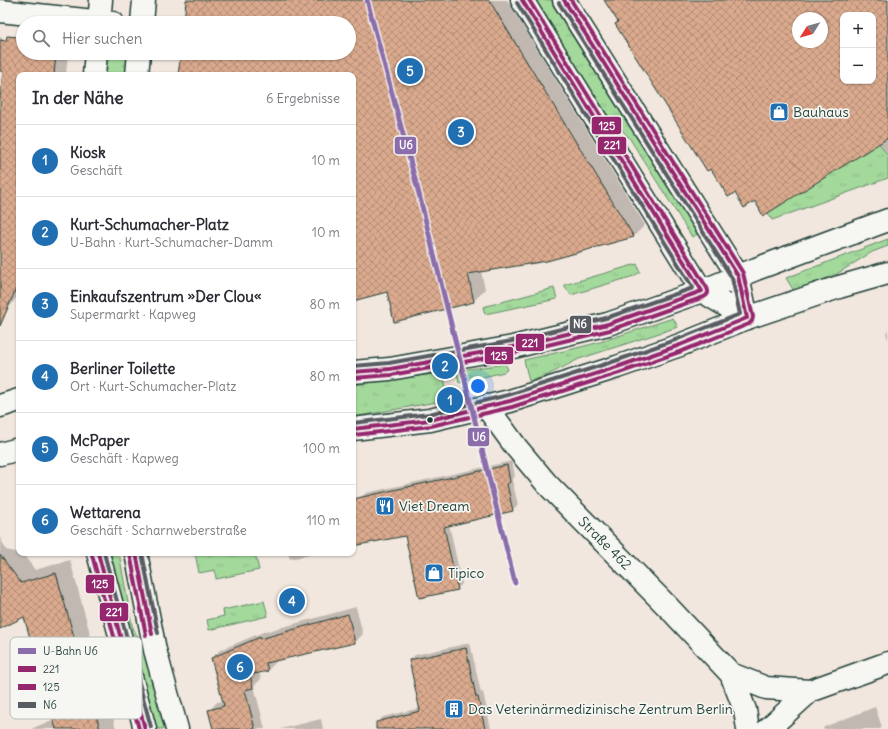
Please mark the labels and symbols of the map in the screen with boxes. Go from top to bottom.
north arrow [792,12,828,48]
pin: 5 [397,56,423,86]
shop icon: Bauhaus [768,101,790,123]
place label: Bauhaus [793,103,849,121]
line badge: 125 [591,116,622,135]
pin: 3 [448,117,474,147]
text: 125 [599,119,615,133]
line badge: U6 [394,136,417,155]
line badge: 221 [597,136,627,155]
text: U6 [399,138,413,152]
text: 221 [604,138,620,152]
line badge: N6 [569,315,592,334]
text: N6 [573,317,587,331]
line badge: 221 [515,333,545,352]
text: 221 [522,336,538,350]
line badge: 125 [484,346,514,365]
text: 125 [491,349,507,363]
pin: 2 [432,351,458,381]
your location [468,376,488,396]
pin: 1 [437,385,463,415]
unlabelled marker [425,415,435,425]
line badge: U6 [467,427,490,447]
text: U6 [472,430,486,444]
restaurant icon: Viet Dream [374,495,396,517]
place label: Viet Dream [399,497,470,515]
street label: Straße 462 [575,513,636,574]
shop icon: Tipico [423,562,445,584]
place label: Tipico [448,564,485,582]
line badge: 125 [85,574,115,594]
text: 125 [92,577,108,591]
pin: 4 [279,586,305,616]
line badge: 221 [99,602,129,622]
text: 221 [106,605,122,619]
legend [10,637,142,719]
text: U-Bahn U6 [43,644,98,658]
pin: 6 [227,652,253,682]
text: 221 [43,662,59,676]
text: 125 [43,680,60,694]
text: N6 [43,698,57,712]
building icon: Das Veterinärmedizinische Zentrum Berlin [443,698,465,720]
place label: Das Veterinärmedizinische Zentrum Berlin [468,700,733,718]

